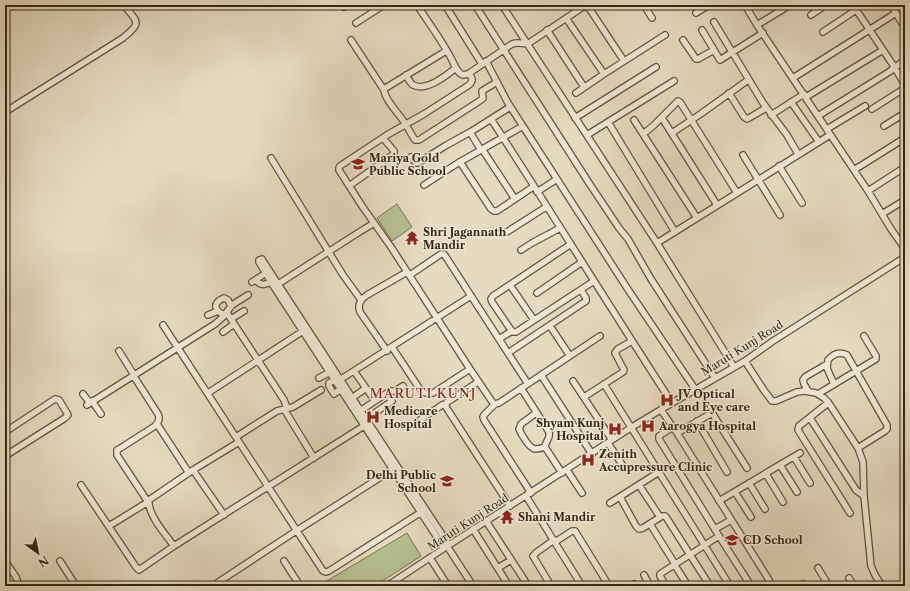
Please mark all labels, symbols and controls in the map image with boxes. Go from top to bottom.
place label: Mariya Gold Public School [369,151,446,178]
school or university icon: Mariya Gold Public School [350,156,366,172]
place label: Shri Jagannath Mandir [423,225,507,252]
temple icon: Shri Jagannath Mandir [404,230,420,246]
street label: Maruti Kunj Road [698,317,786,379]
district label: MARUTI KUNJ [370,385,476,401]
place label: JV Optical and Eye care [676,387,750,414]
hospital icon: JV Optical and Eye care [659,392,675,408]
place label: Medicare Hospital [384,404,438,431]
hospital icon: Medicare Hospital [365,409,381,425]
place label: Shyam Kunj Hospital [536,416,604,443]
hospital icon: Aarogya Hospital [640,418,656,434]
place label: Aarogya Hospital [658,419,756,433]
hospital icon: Shyam Kunj Hospital [607,421,623,437]
place label: Zenith Accupressure Clinic [598,447,712,474]
hospital icon: Zenith Accupressure Clinic [580,452,596,468]
place label: Delhi Public School [366,468,436,495]
school or university icon: Delhi Public School [439,473,455,489]
street label: Maruti Kunj Road [425,490,511,553]
temple icon: Shani Mandir [499,509,515,525]
place label: Shani Mandir [518,510,596,524]
school or university icon: CD School [724,532,740,548]
north arrow [18,533,58,573]
place label: CD School [743,533,803,547]
text: N [35,553,51,570]

